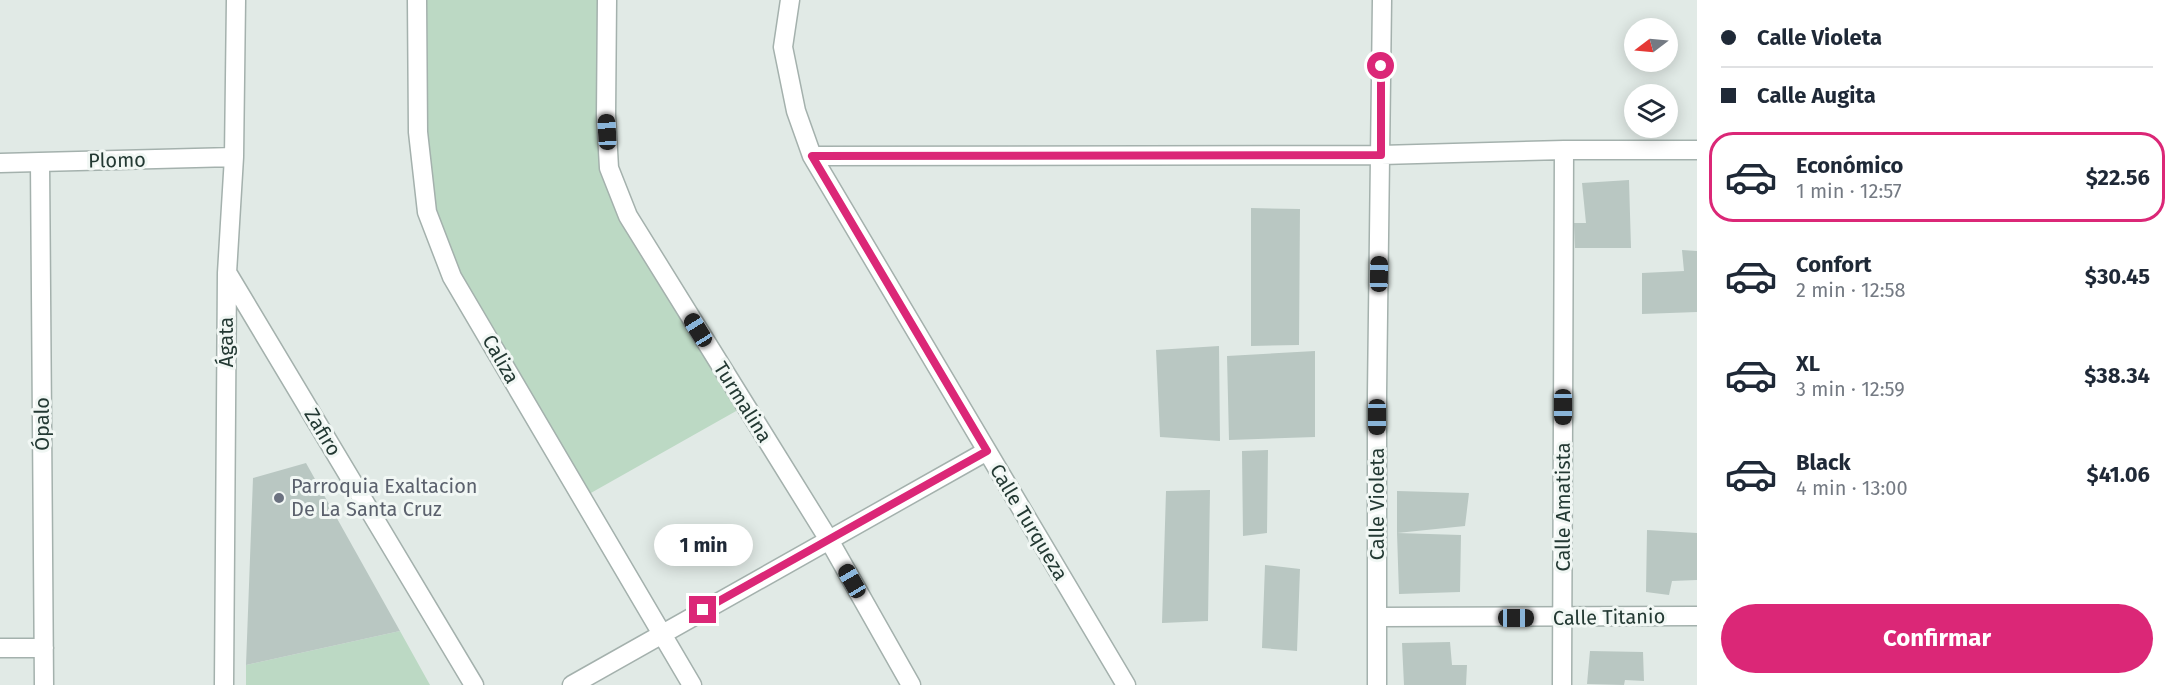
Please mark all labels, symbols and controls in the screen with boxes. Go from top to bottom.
north arrow [1624,18,1678,72]
map controls [1624,18,1678,138]
text: Calle Violeta [1757,24,1882,51]
route start [1367,52,1394,79]
text: Calle Augita [1757,82,1876,109]
button: layers [1624,84,1678,138]
car [597,114,617,150]
street label: Plomo [88,147,146,173]
icon: car [1724,150,1778,204]
text: Económico [1796,152,1903,179]
text: $22.56 [2086,164,2150,191]
text: 1 min · 12:57 [1796,179,1902,203]
icon: car [1724,249,1778,303]
text: Confort [1796,251,1872,278]
car [1370,256,1388,292]
text: $30.45 [2085,263,2150,290]
text: 2 min · 12:58 [1796,278,1906,302]
car [681,310,715,350]
street label: Ágata [214,317,238,367]
street label: Caliza [477,330,525,388]
icon: car [1724,348,1778,402]
text: XL [1796,350,1820,377]
street label: Turmalina [709,357,777,447]
text: $38.34 [2084,362,2150,389]
text: 3 min · 12:59 [1796,377,1905,401]
car [1554,389,1572,425]
street label: Ópalo [30,397,54,451]
car [1368,399,1386,435]
street label: Zafiro [299,404,347,460]
street label: Calle Amatista [1551,442,1575,572]
icon: car [1724,447,1778,501]
street label: Calle Violeta [1365,448,1389,560]
text: Black [1796,449,1851,476]
street label: Calle Turqueza [985,459,1073,585]
text: $41.06 [2087,461,2150,488]
place label: Parroquia Exaltacion De La Santa Cruz [291,474,478,521]
text: 4 min · 13:00 [1796,476,1908,500]
marker: Parroquia Exaltacion De La Santa Cruz [272,491,286,505]
callout: 1 min [654,523,752,565]
text: 1 min [679,533,728,557]
car [835,561,869,601]
route end [689,596,716,623]
street label: Calle Titanio [1553,604,1665,630]
button: Confirmar [1721,604,2153,673]
car [1498,609,1534,627]

